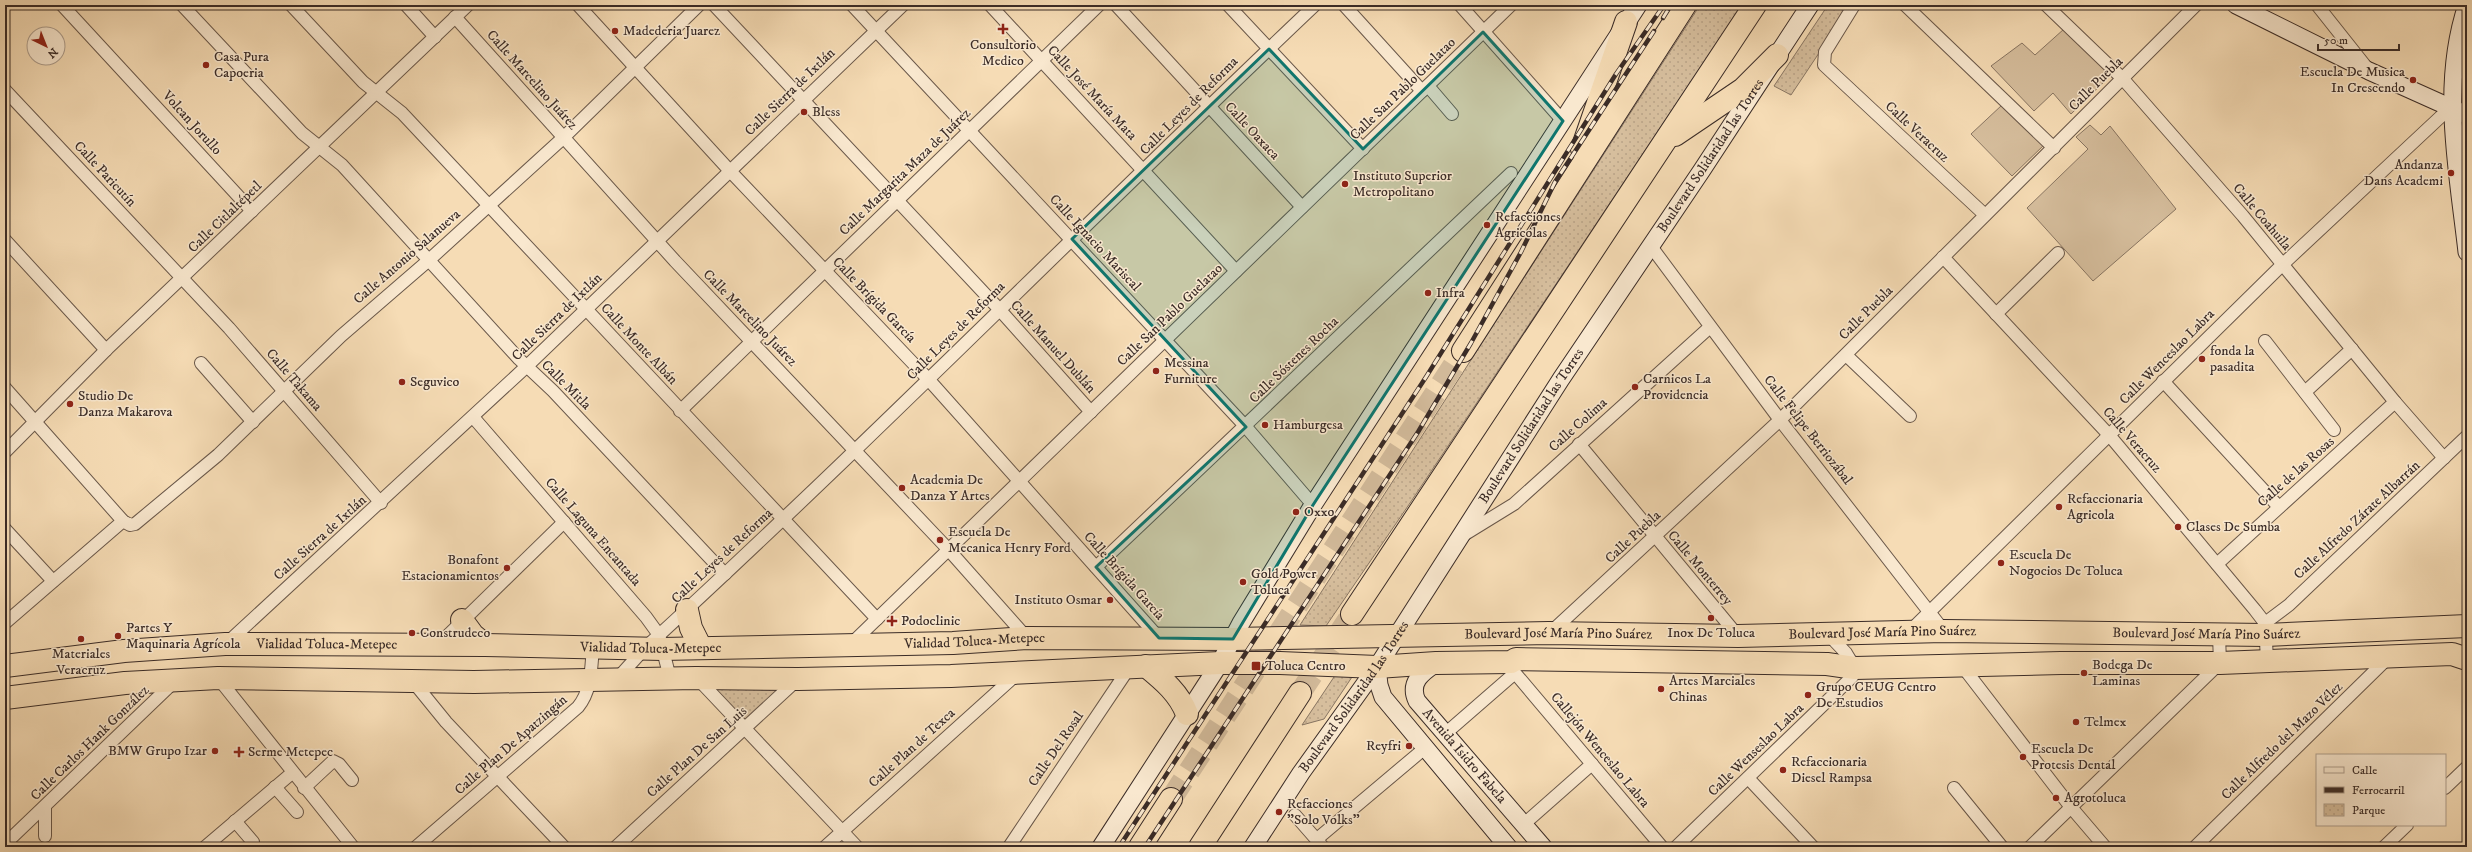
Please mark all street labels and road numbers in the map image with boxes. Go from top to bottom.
street label: Calle Marcelino Juárez [482,26,582,134]
street label: Calle San Pablo Guelatao [1346,34,1460,144]
street label: Calle José María Mata [1043,42,1141,144]
street label: Calle Sierra de Ixtlán [741,44,840,140]
street label: Calle Leyes de Reforma [1136,53,1242,159]
street label: Calle Puebla [2065,53,2127,115]
street label: Boulevard Solidaridad las Torres [1653,75,1768,236]
street label: Volcan Jorullo [158,86,226,159]
street label: Calle Oaxaca [1220,98,1284,164]
street label: Calle Veracruz [1881,98,1953,166]
street label: Calle Margarita Maza de Juárez [835,104,975,240]
street label: Calle Paricutín [70,137,141,211]
street label: Calle Citlaltépetl [184,177,266,257]
street label: Calle Coahuila [2229,180,2295,254]
street label: Calle Ignacio Mariscal [1045,191,1145,296]
street label: Calle Antonio Salanueva [350,206,464,308]
street label: Calle Brígida García [828,253,920,347]
street label: Calle San Pablo Guelatao [1113,260,1227,370]
street label: Calle Marcelino Juárez [699,266,801,370]
street label: Calle Sierra de Ixtlán [508,269,607,365]
street label: Calle Leyes de Reforma [903,278,1009,384]
street label: Calle Puebla [1835,282,1897,344]
street label: Calle Manuel Dublán [1006,297,1100,398]
street label: Calle Monte Albán [597,299,682,389]
street label: Calle Wenceslao Labra [2115,305,2219,409]
street label: Calle Sóstenes Rocha [1245,313,1343,407]
street label: Calle Takama [262,345,326,415]
street label: Boulevard Solidaridad las Torres [1475,345,1588,507]
street label: Calle Mitla [537,356,595,414]
street label: Calle Felipe Berriozábal [1760,372,1857,489]
street label: Calle Colima [1545,394,1611,456]
street label: Calle Veracruz [2098,403,2166,477]
street label: Calle de las Rosas [2254,433,2338,511]
street label: Calle Alfredo Zárate Albarrán [2290,456,2425,583]
street label: Calle Laguna Encantada [541,474,645,590]
street label: Calle Sierra de Ixtlán [270,491,371,584]
street label: Calle Leyes de Reforma [668,504,776,608]
street label: Calle Puebla [1601,507,1665,567]
street label: Calle Monterrey [1663,527,1737,609]
street label: Calle Brígida García [1080,528,1168,624]
street label: Boulevard Solidaridad las Torres [1295,617,1413,776]
street label: Boulevard José María Pino Suárez [1788,622,1976,644]
street label: Boulevard José María Pino Suárez [1464,624,1653,644]
street label: Boulevard José María Pino Suárez [2112,624,2301,644]
street label: Vialidad Toluca-Metepec [903,629,1045,653]
street label: Vialidad Toluca-Metepec [255,635,397,654]
street label: Vialidad Toluca-Metepec [579,638,722,658]
street label: Calle Alfredo del Mazo Vélez [2217,678,2347,804]
street label: Calle Carlos Hank González [27,682,153,804]
street label: Callejón Wenceslao Labra [1546,689,1654,811]
street label: Calle Plan De Apatzingán [451,691,572,799]
street label: Calle Wenseslao Labra [1704,700,1808,800]
street label: Calle Plan De San Luis [643,702,751,802]
street label: Calle Plan de Texca [865,704,959,792]
street label: Avenida Isidro Fabela [1418,704,1511,807]
street label: Calle Del Rosal [1024,707,1088,790]

